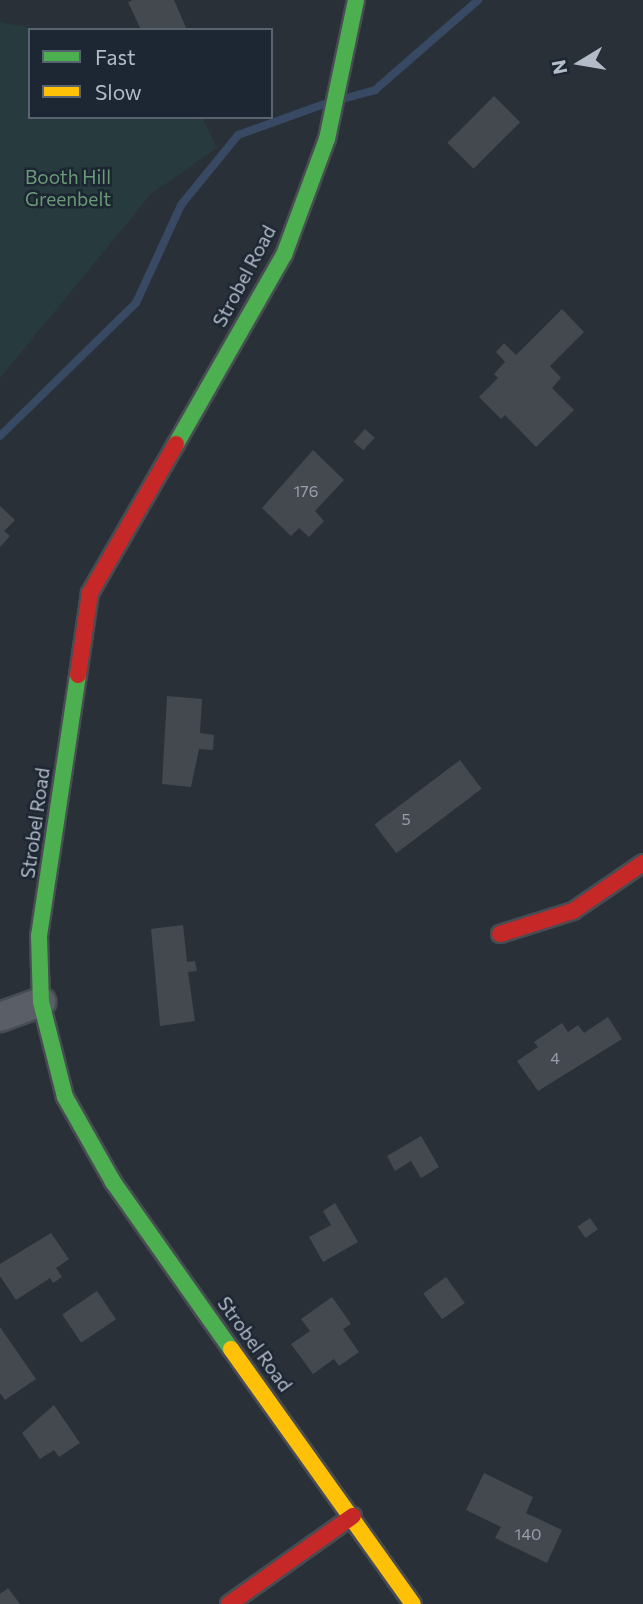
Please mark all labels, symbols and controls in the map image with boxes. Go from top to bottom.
legend [28,28,273,119]
north arrow [545,28,615,98]
text: Fast [95,44,136,69]
text: N [546,58,572,76]
text: Slow [95,79,142,104]
park label: Booth Hill Greenbelt [25,166,111,210]
street label: Strobel Road [208,221,280,331]
house number: 176 [294,481,318,501]
street label: Strobel Road [16,766,54,880]
house number: 5 [401,809,411,829]
house number: 4 [550,1048,560,1068]
street label: Strobel Road [213,1292,297,1396]
house number: 140 [515,1524,541,1544]

